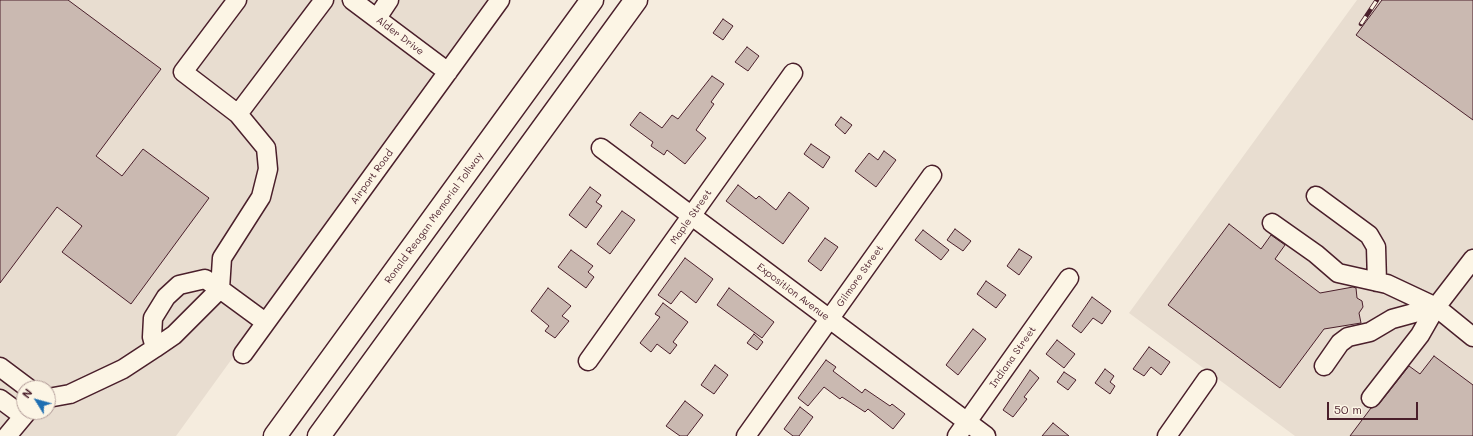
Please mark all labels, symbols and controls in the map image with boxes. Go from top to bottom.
street label: Alder Drive [374,14,426,58]
street label: Airport Road [348,147,396,207]
street label: Ronald Reagan Memorial Tollway [382,150,486,286]
street label: Maple Street [668,187,714,247]
street label: Gilmore Street [834,243,886,309]
street label: Exposition Avenue [754,261,832,323]
street label: Indiana Street [987,324,1039,390]
north arrow [16,380,56,420]
text: N [18,385,35,401]
scale bar [1329,394,1420,420]
text: 50 m [1334,401,1362,417]

